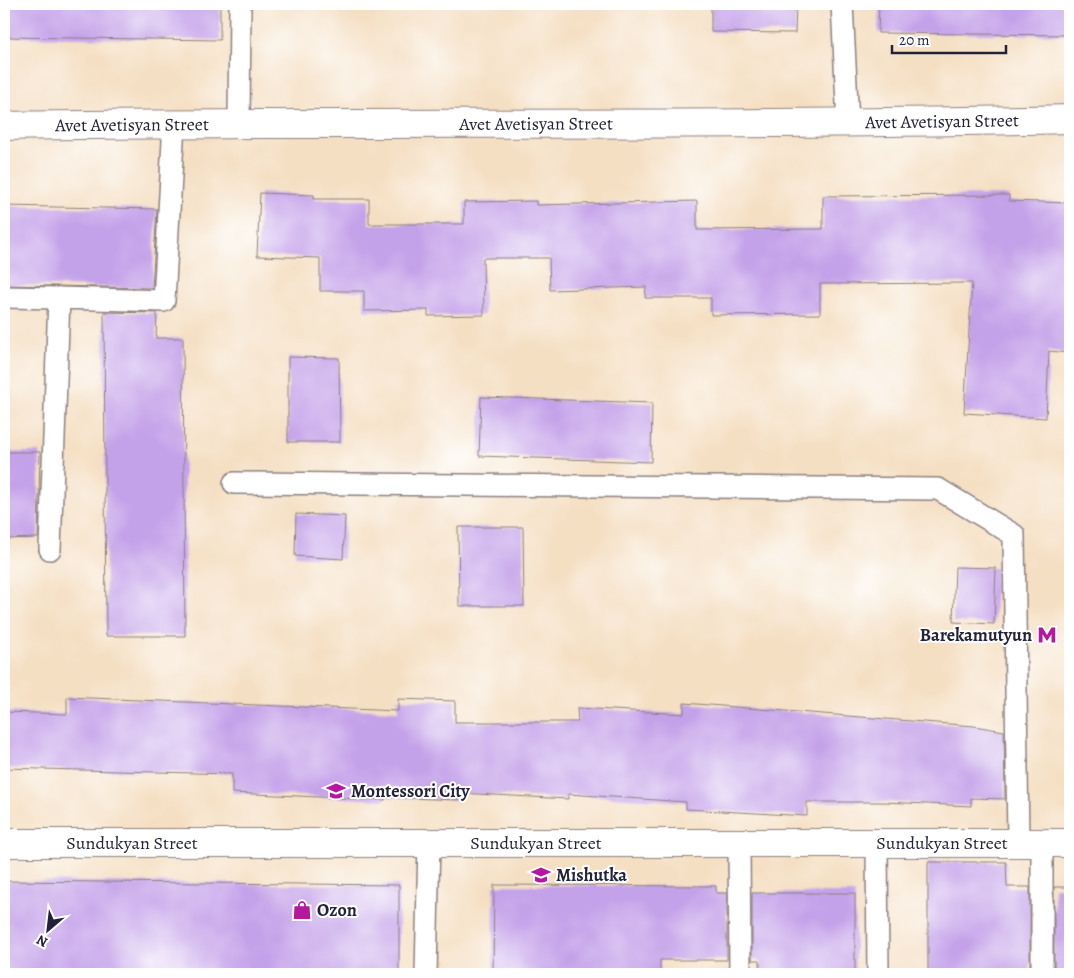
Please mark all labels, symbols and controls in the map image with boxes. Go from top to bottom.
scale bar [892,22,1005,54]
text: 20 m [899,30,930,50]
street label: Avet Avetisyan Street [864,108,1019,134]
street label: Avet Avetisyan Street [54,112,209,137]
street label: Avet Avetisyan Street [458,112,613,136]
place label: Barekamutyun [920,623,1032,647]
metro station icon: Barekamutyun [1036,624,1058,646]
place label: Montessori City [351,779,470,803]
school or university icon: Montessori City [325,780,347,802]
street label: Sundukyan Street [66,831,198,855]
street label: Sundukyan Street [470,831,602,855]
street label: Sundukyan Street [876,831,1008,855]
place label: Mishutka [556,863,627,887]
school or university icon: Mishutka [530,864,552,886]
place label: Ozon [317,898,357,922]
shop icon: Ozon [291,899,313,921]
north arrow [22,906,72,956]
text: N [33,930,51,952]

